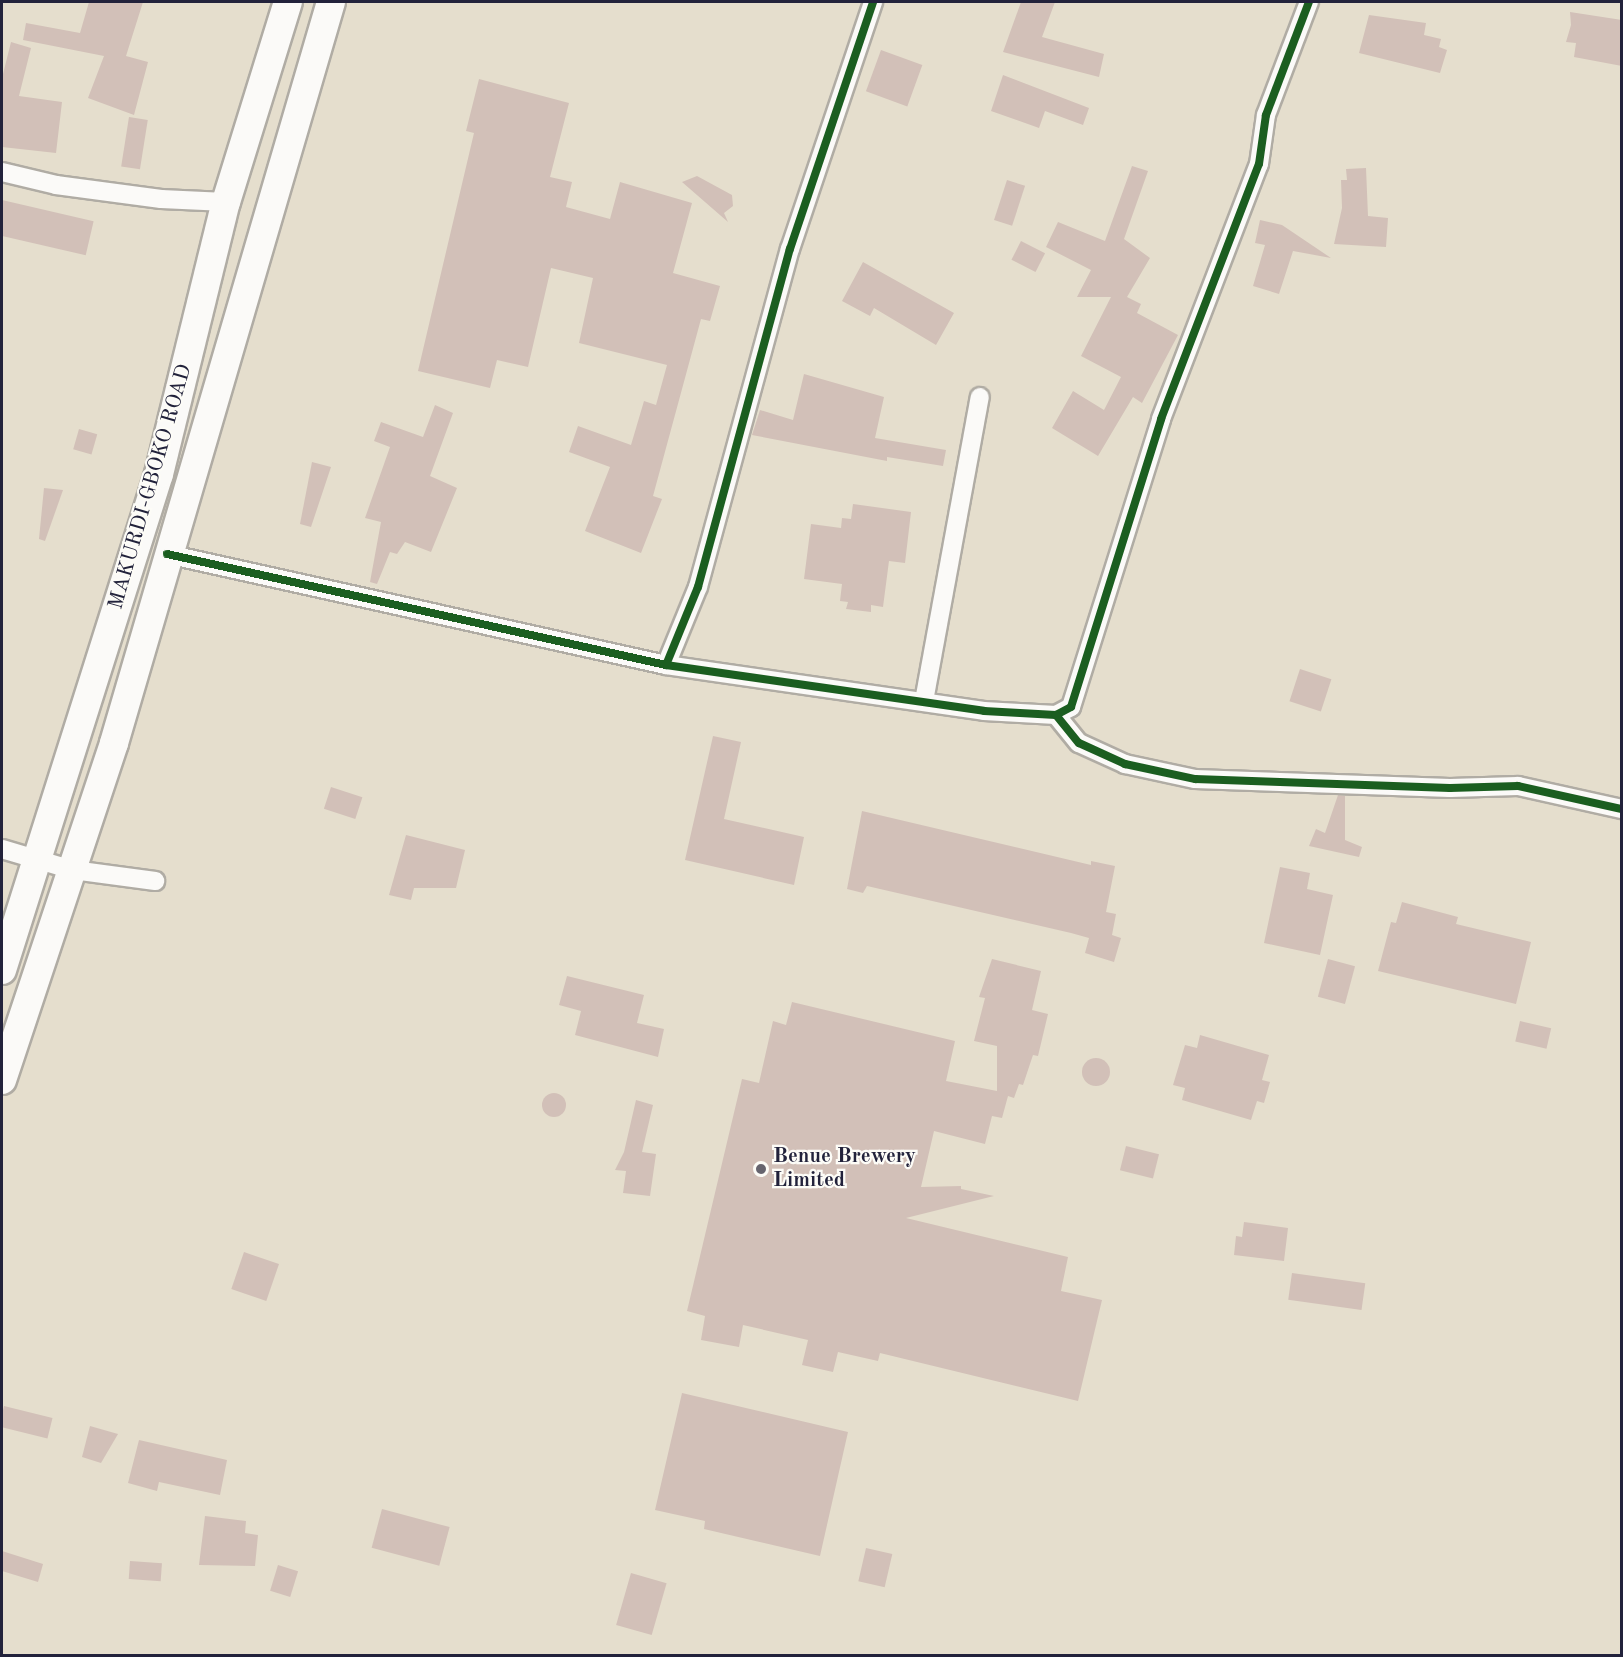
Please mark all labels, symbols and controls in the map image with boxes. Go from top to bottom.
street label: MAKURDI-GBOKO ROAD [104,361,198,613]
place label: Benue Brewery Limited [773,1144,916,1194]
marker: Benue Brewery Limited [754,1162,768,1176]

